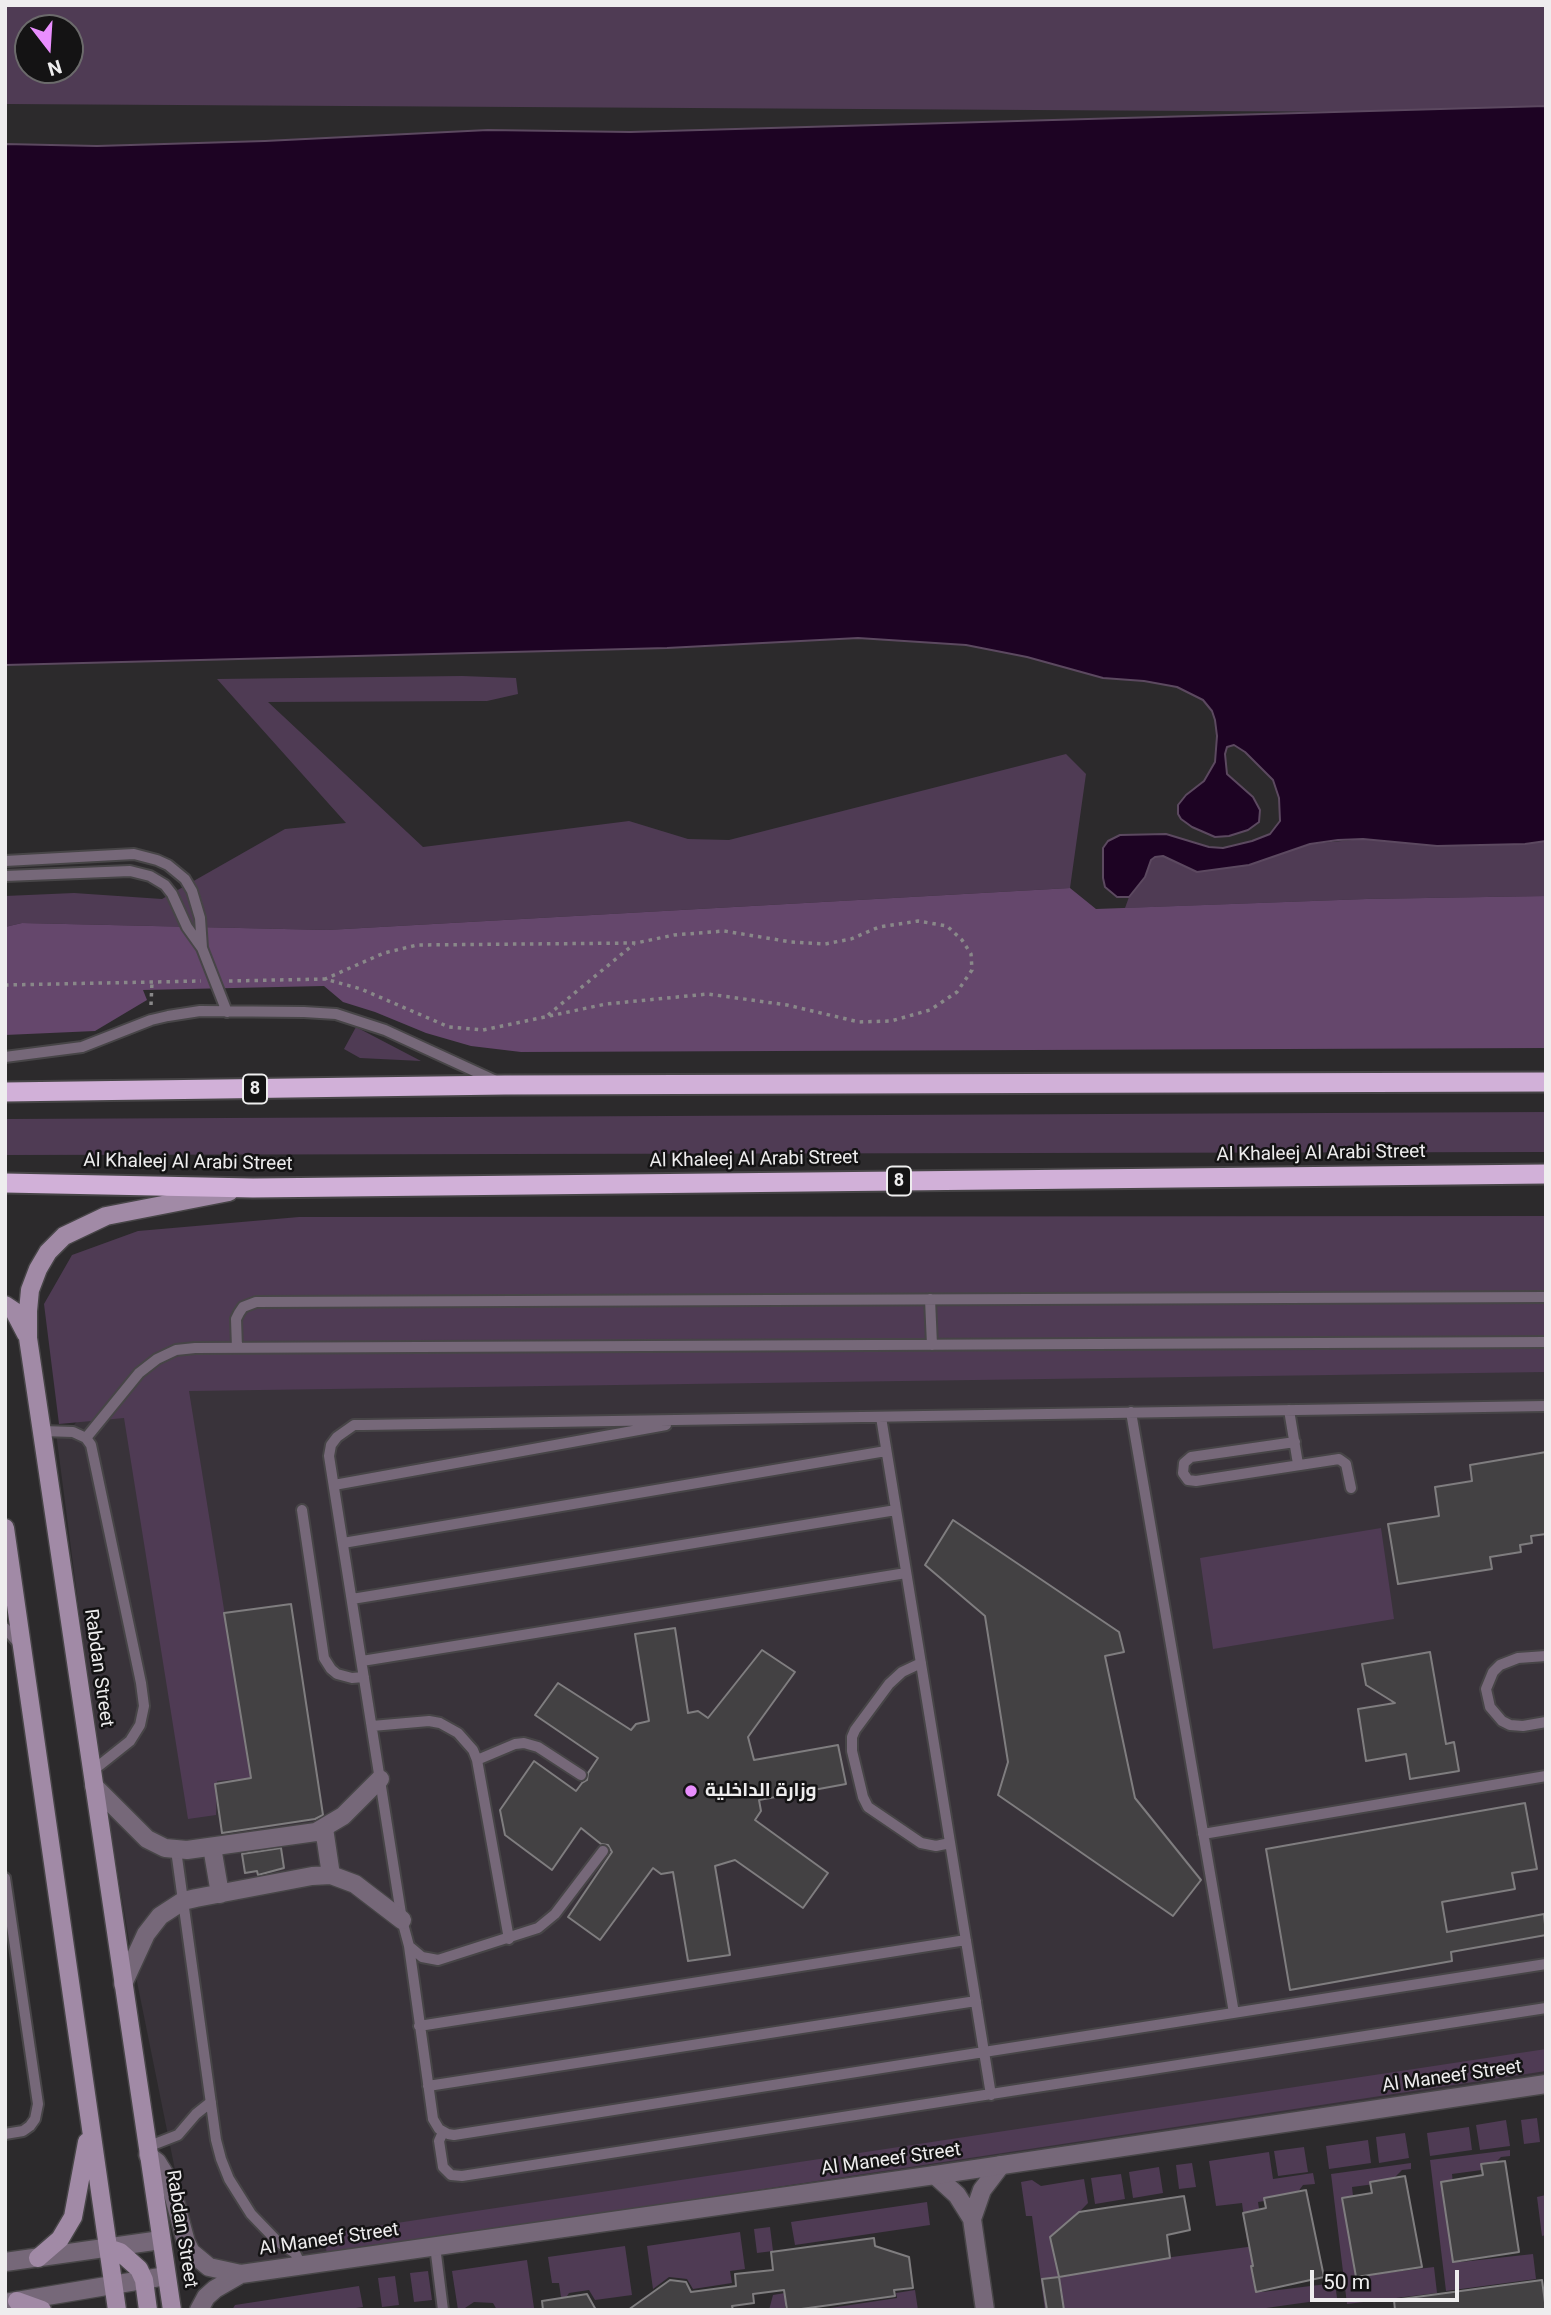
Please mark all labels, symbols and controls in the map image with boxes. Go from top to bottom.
north arrow [14,14,84,84]
text: N [45,55,64,81]
road number: 8 [243,1074,267,1104]
street label: Al Khaleej Al Arabi Street [1216,1141,1426,1167]
street label: Al Khaleej Al Arabi Street [649,1147,859,1173]
street label: Al Khaleej Al Arabi Street [83,1150,293,1176]
road number: 8 [887,1166,911,1196]
street label: Rabdan Street [78,1607,118,1729]
place label: وزارة الداخلية [705,1780,817,1802]
marker: وزارة الداخلية [683,1783,699,1799]
street label: Al Maneef Street [1381,2056,1523,2098]
street label: Al Maneef Street [820,2139,962,2181]
street label: Rabdan Street [160,2168,202,2290]
street label: Al Maneef Street [258,2219,400,2261]
scale bar [1313,2256,1462,2300]
text: 50 m [1323,2270,1370,2294]

